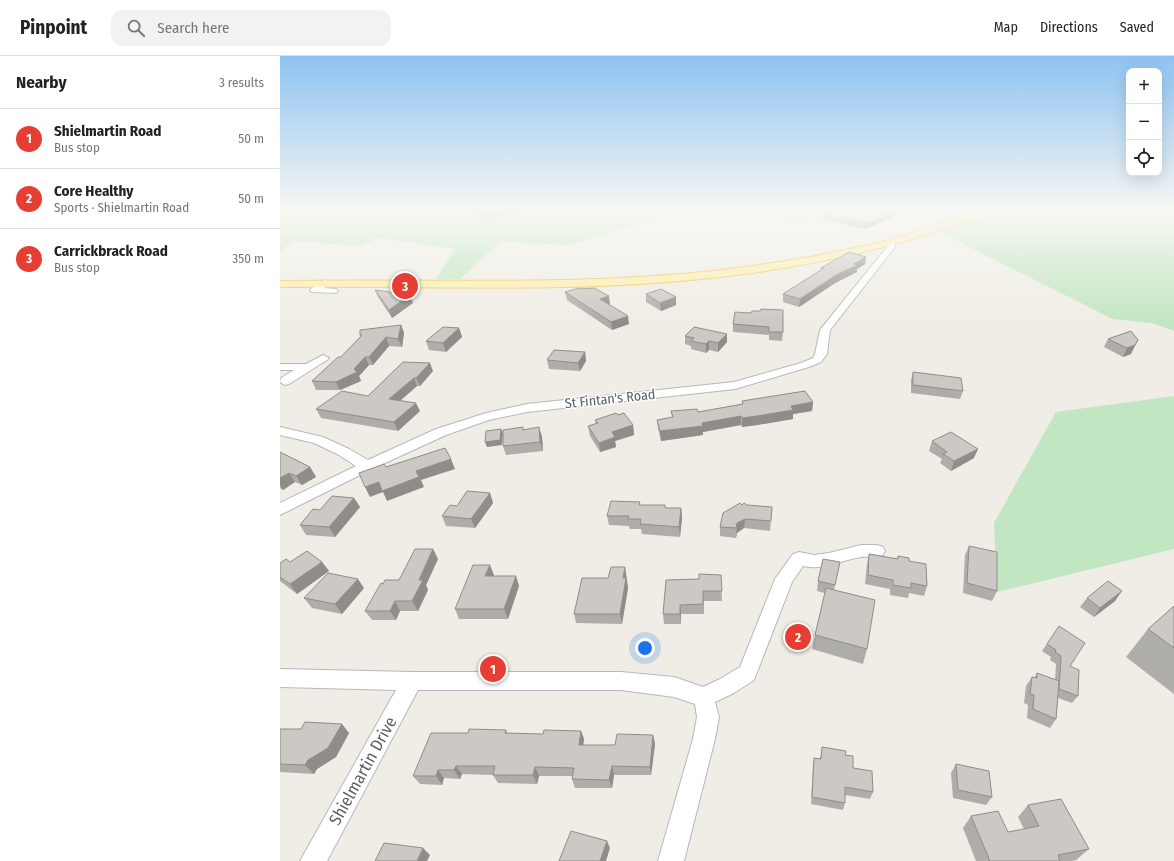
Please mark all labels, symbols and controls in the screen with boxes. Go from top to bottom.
search box [111,10,391,46]
text: Pinpoint [20,16,87,39]
icon: search [125,17,147,39]
text: Search here [157,19,230,37]
text: Map [994,19,1018,36]
text: Directions [1040,19,1098,36]
text: Saved [1120,19,1154,36]
map controls [1126,68,1162,176]
button: + [1126,68,1162,104]
text: Nearby [16,72,67,93]
text: 3 results [219,75,264,90]
button: − [1126,104,1162,140]
text: Shielmartin Road [54,122,162,140]
text: 1 [26,131,32,146]
text: 50 m [238,131,264,146]
text: Bus stop [54,140,100,155]
button: locate [1126,140,1162,176]
text: Core Healthy [54,182,133,200]
text: 2 [26,191,32,206]
text: 50 m [238,191,264,206]
text: Sports · Shielmartin Road [54,200,189,215]
text: Carrickbrack Road [54,242,168,260]
text: 3 [26,251,32,266]
text: 350 m [232,251,264,266]
text: Bus stop [54,260,100,275]
pin: 3 [392,271,418,301]
street label: St Fintan's Road [564,386,656,412]
pin: 2 [785,622,811,652]
your location [635,638,655,658]
pin: 1 [480,654,506,684]
street label: Shielmartin Drive [325,713,401,829]

